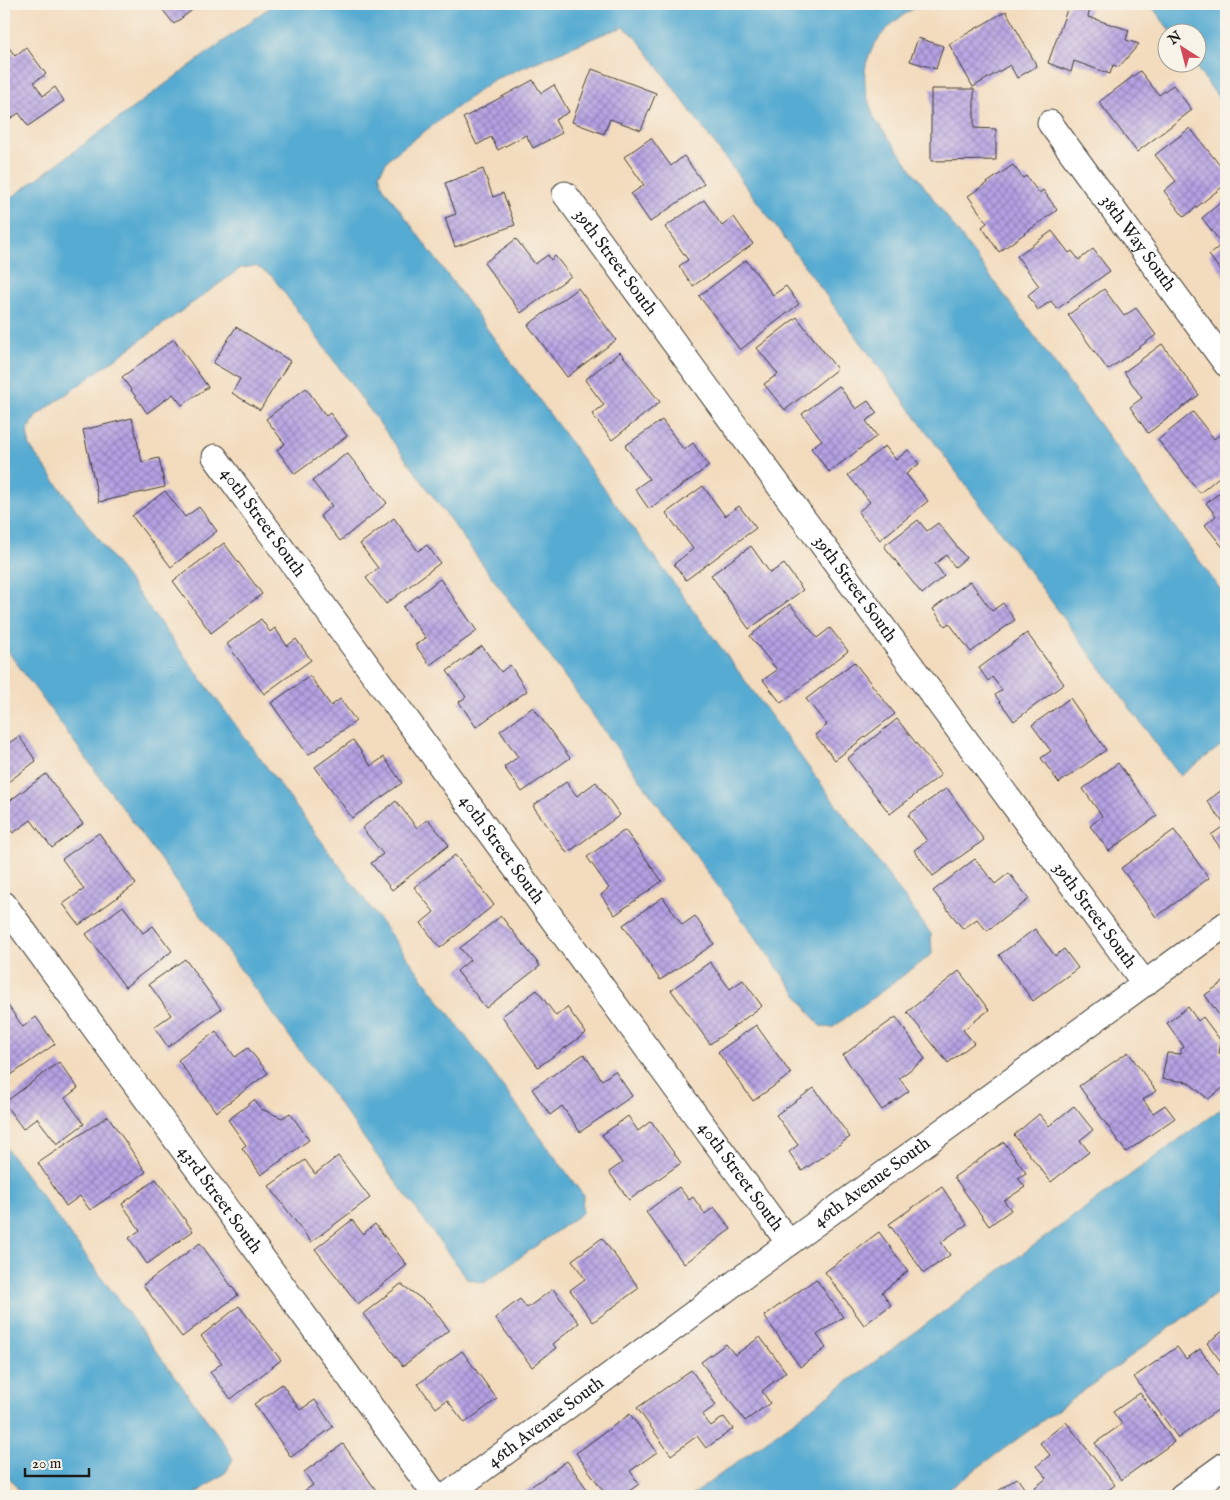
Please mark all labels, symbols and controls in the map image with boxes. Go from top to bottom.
north arrow [1158,22,1208,72]
text: N [1164,27,1185,50]
street label: 38th Way South [1095,191,1181,296]
street label: 39th Street South [568,205,662,321]
street label: 40th Street South [215,463,311,582]
street label: 39th Street South [808,531,902,647]
street label: 40th Street South [454,790,550,909]
street label: 39th Street South [1048,857,1142,974]
street label: 40th Street South [693,1117,788,1236]
street label: 46th Avenue South [809,1132,935,1233]
street label: 43rd Street South [173,1141,267,1259]
street label: 46th Avenue South [483,1372,609,1473]
scale bar [25,1445,89,1477]
text: 20 m [32,1454,62,1473]

